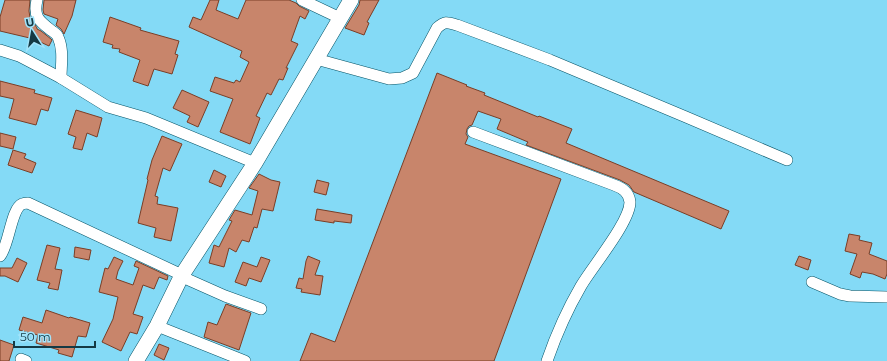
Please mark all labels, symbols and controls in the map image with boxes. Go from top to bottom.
north arrow [12,12,52,52]
text: U [24,14,36,30]
scale bar [14,323,95,349]
text: 50 m [20,329,51,344]

